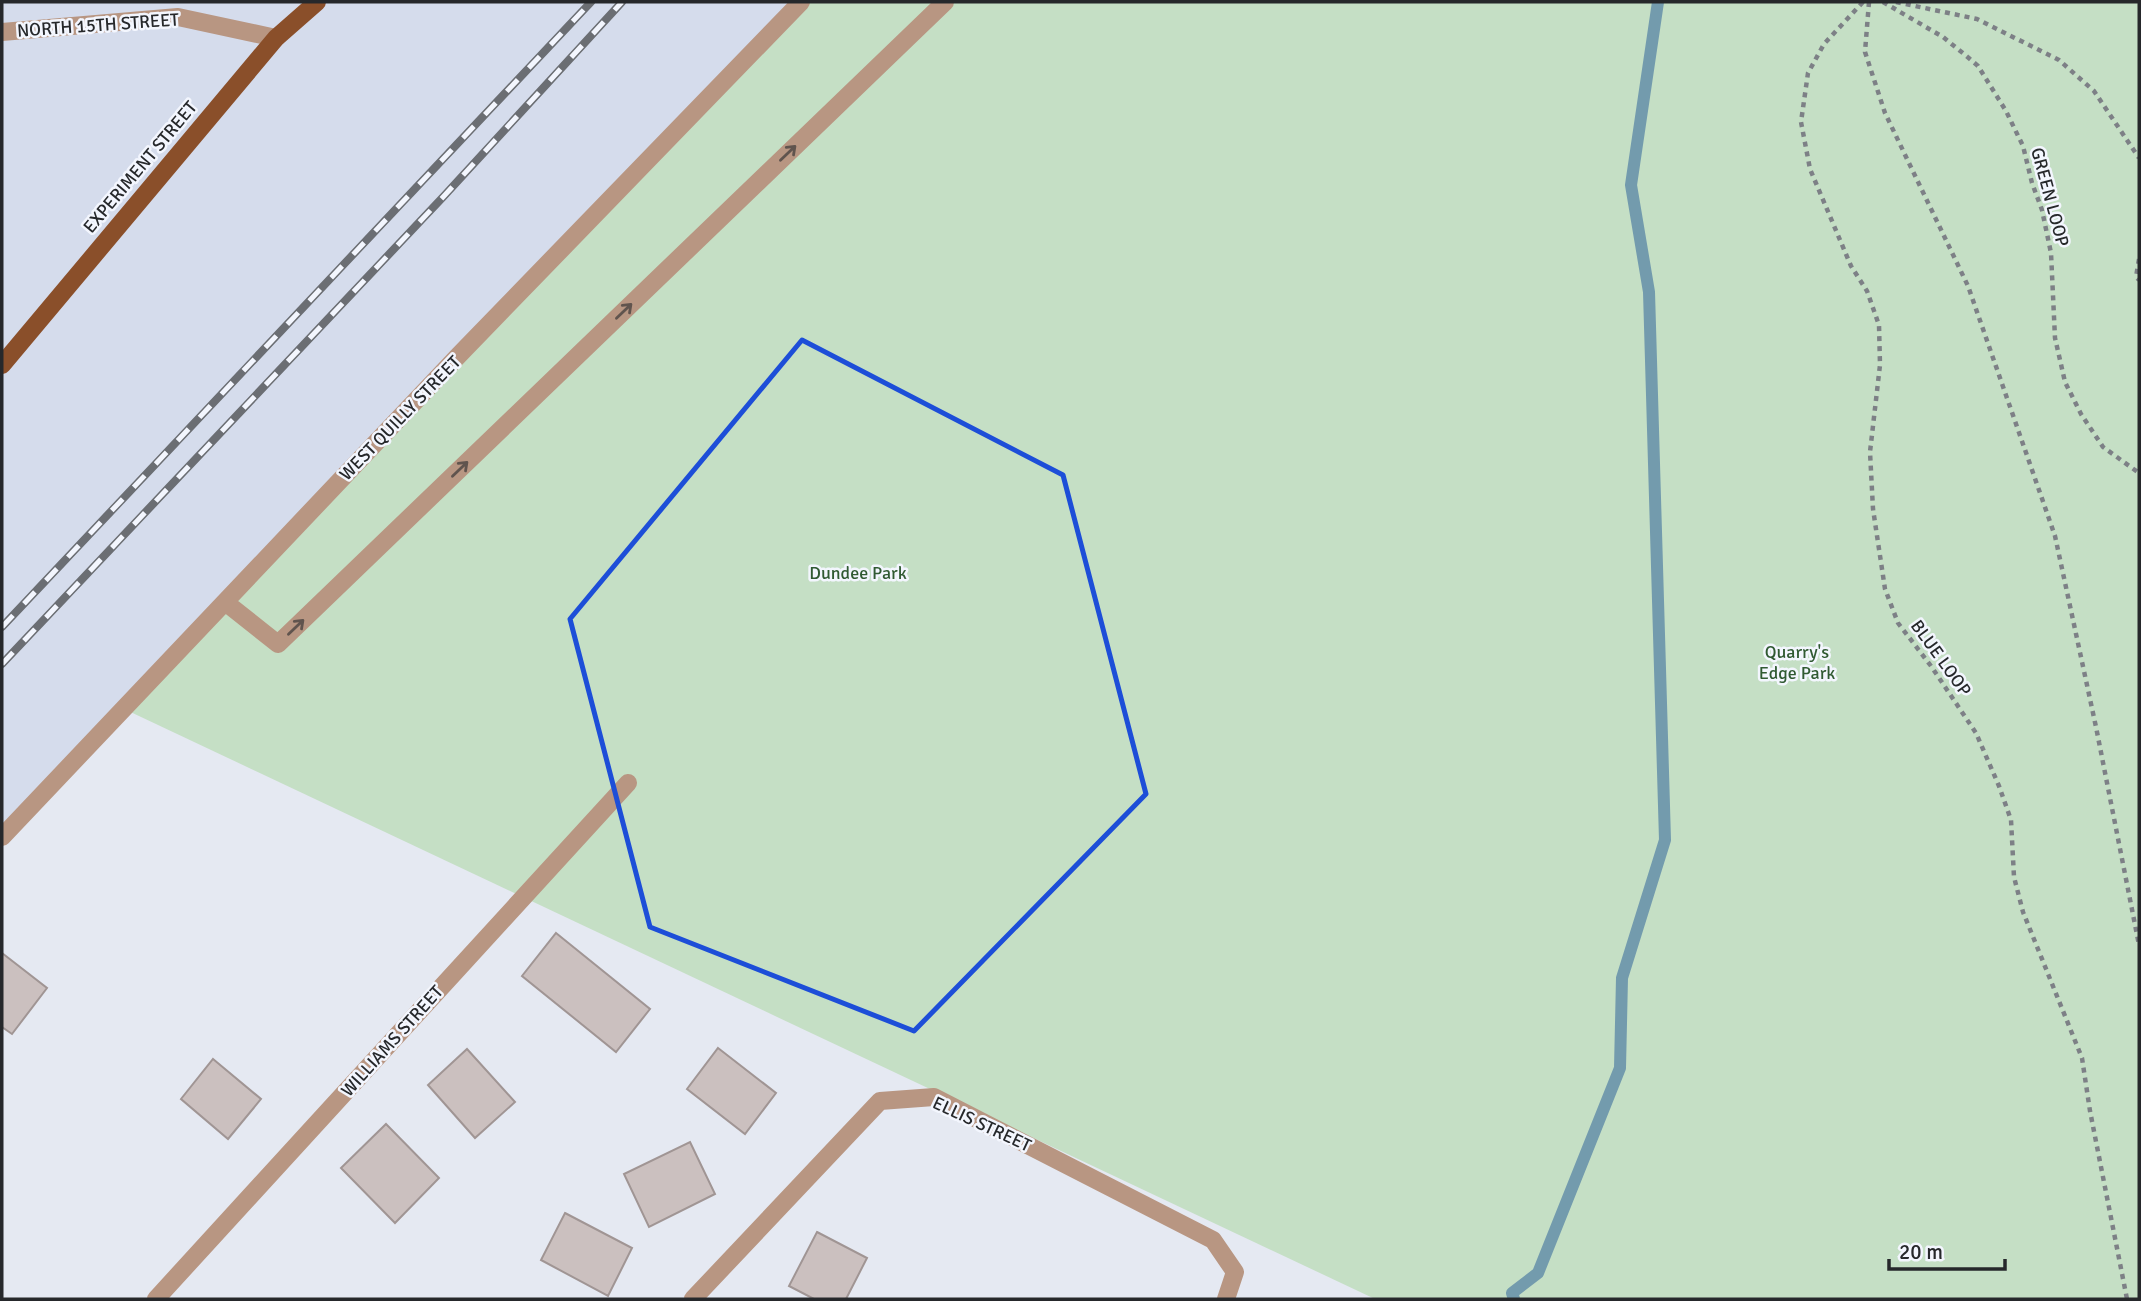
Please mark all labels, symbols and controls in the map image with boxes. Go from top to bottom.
street label: NORTH 15TH STREET [16,8,180,42]
street label: EXPERIMENT STREET [78,96,202,237]
one-way arrow [779,145,796,162]
street label: GREEN LOOP [2026,145,2074,249]
one-way arrow [615,303,632,320]
street label: WEST QUILLY STREET [335,351,465,485]
one-way arrow [451,460,468,477]
park label: Dundee Park [809,562,907,584]
street label: BLUE LOOP [1906,616,1976,700]
one-way arrow [287,618,304,635]
park label: Quarry's Edge Park [1759,641,1835,684]
street label: WILLIAMS STREET [336,981,448,1101]
street label: ELLIS STREET [929,1092,1035,1156]
scale bar [1889,1228,2004,1272]
text: 20 m [1899,1239,1943,1265]

